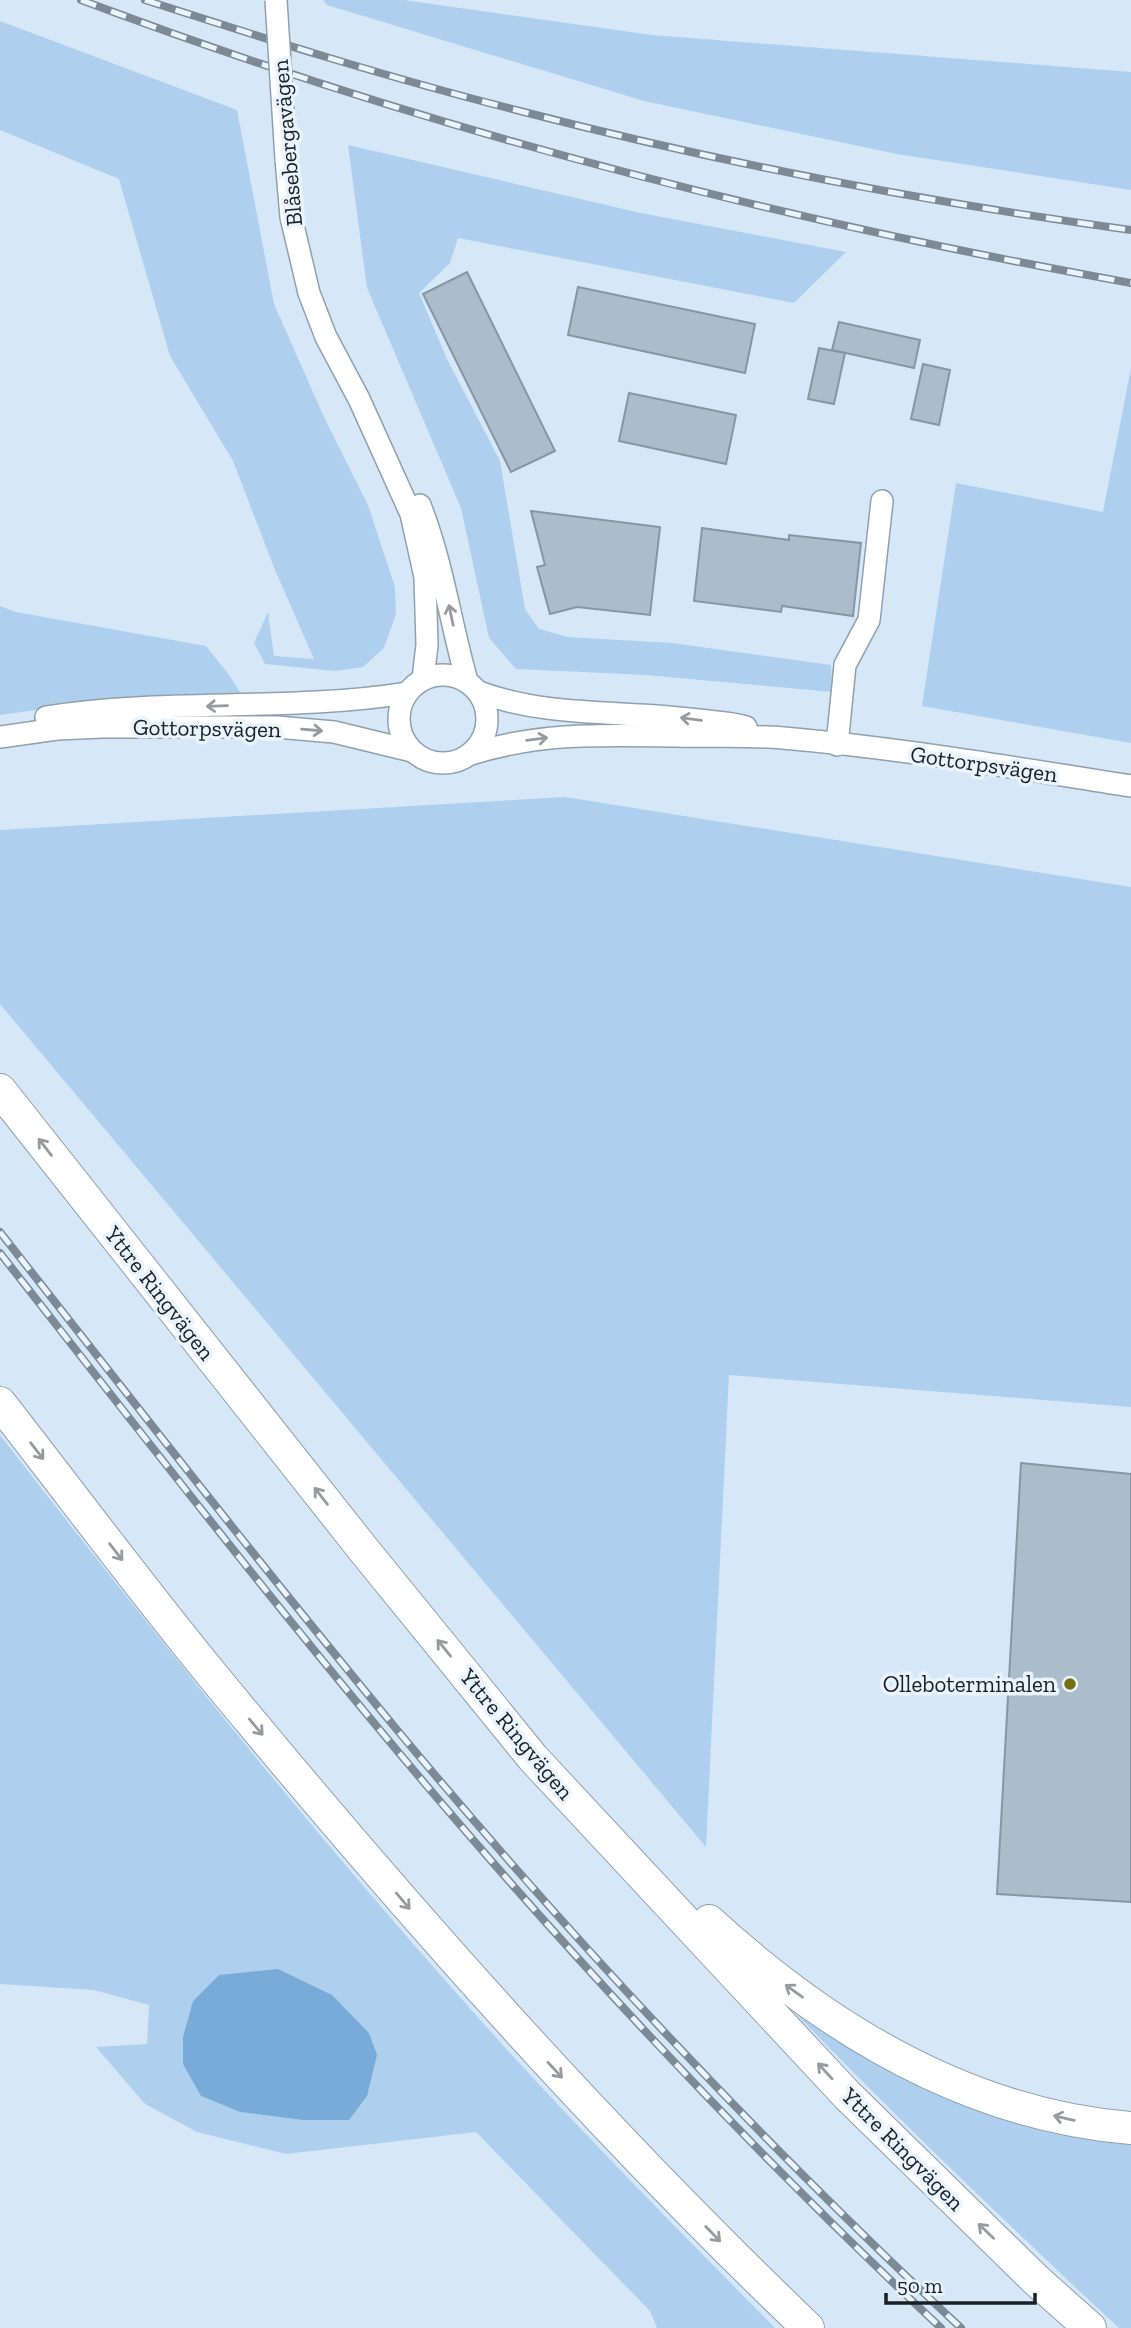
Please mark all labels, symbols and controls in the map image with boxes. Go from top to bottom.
street label: Blåsebergavägen [266,58,308,228]
one-way arrow [444,604,457,627]
one-way arrow [205,699,228,712]
one-way arrow [680,712,703,725]
street label: Gottorpsvägen [133,713,281,743]
one-way arrow [301,724,323,737]
one-way arrow [526,732,548,745]
street label: Gottorpsvägen [909,740,1059,788]
one-way arrow [37,1139,52,1157]
street label: Yttre Ringvägen [98,1220,221,1366]
one-way arrow [29,1441,45,1459]
one-way arrow [313,1487,328,1505]
one-way arrow [109,1542,124,1561]
one-way arrow [436,1640,452,1658]
street label: Yttre Ringvägen [454,1662,580,1805]
place label: Olleboterminalen [883,1670,1056,1698]
marker: Olleboterminalen [1062,1676,1078,1692]
one-way arrow [248,1717,264,1735]
one-way arrow [395,1891,411,1909]
one-way arrow [785,1984,804,1998]
one-way arrow [546,2061,563,2078]
one-way arrow [816,2063,833,2080]
street label: Yttre Ringvägen [835,2081,970,2216]
one-way arrow [1053,2111,1076,2124]
one-way arrow [978,2223,995,2240]
one-way arrow [704,2225,721,2242]
scale bar [886,2262,1035,2306]
text: 50 m [897,2273,943,2298]

